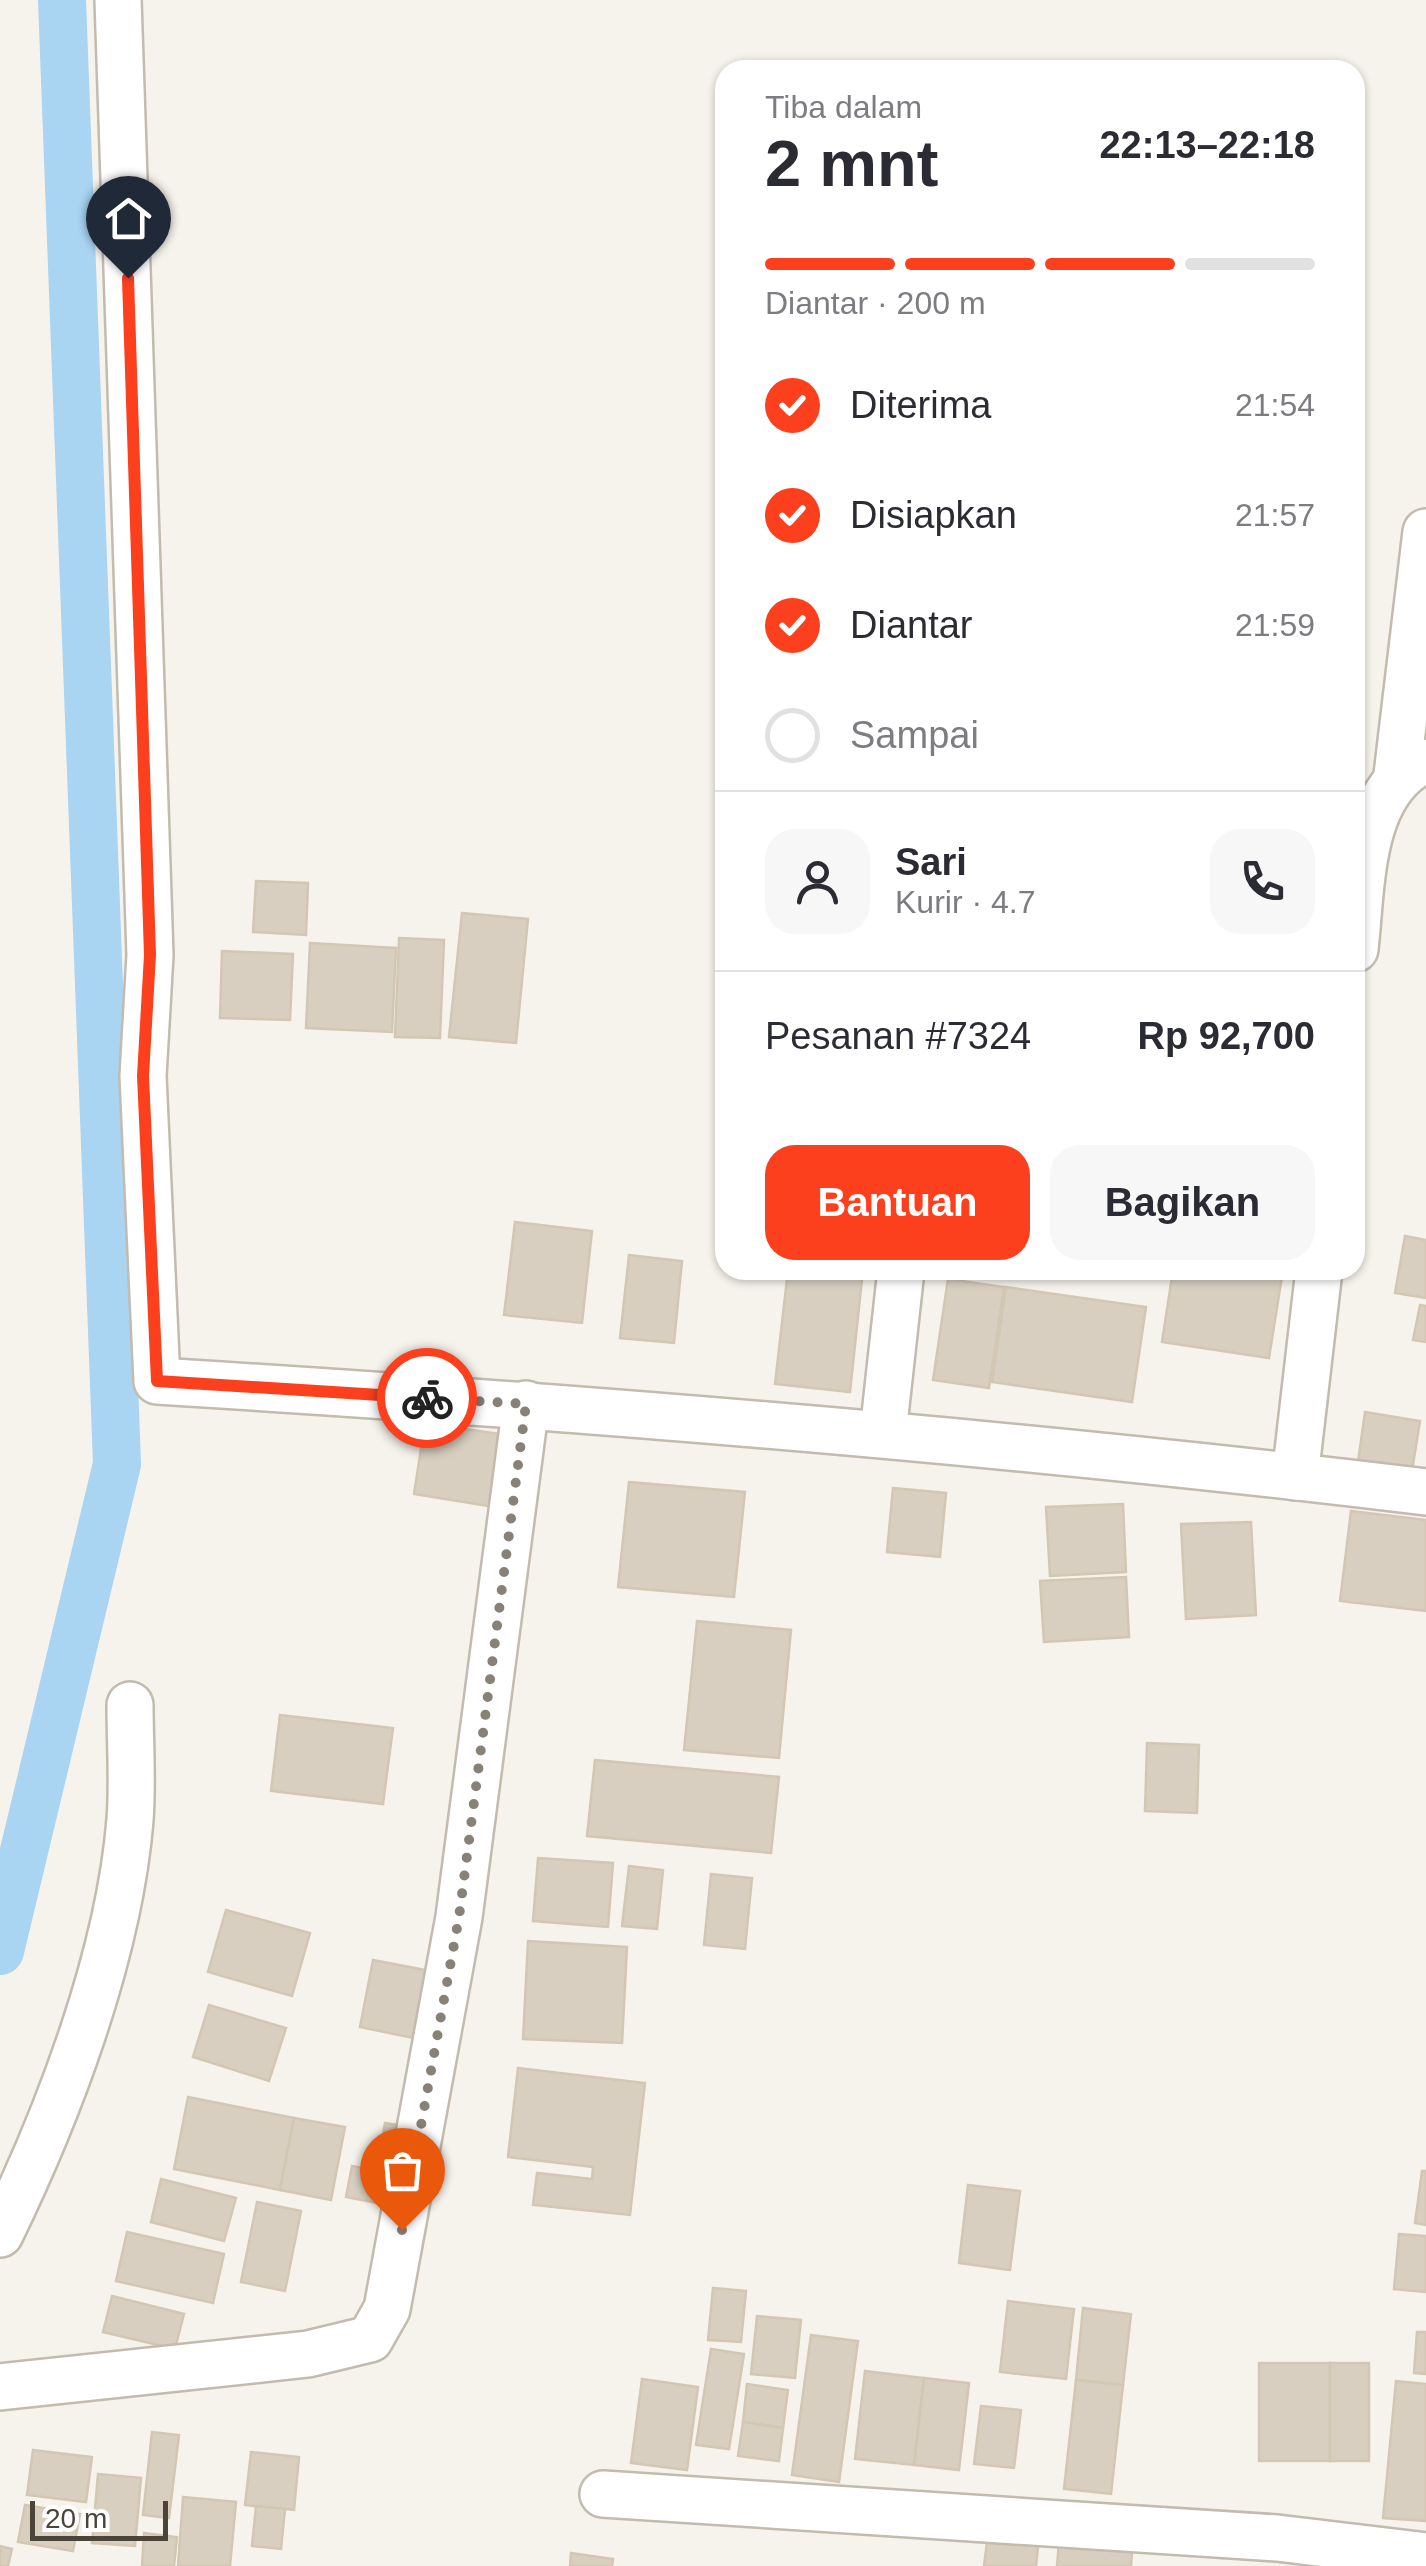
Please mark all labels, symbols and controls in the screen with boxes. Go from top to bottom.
text: Tiba dalam [765,89,922,125]
text: 22:13–22:18 [1099,124,1315,166]
text: 2 mnt [765,127,938,200]
pin [86,176,171,279]
icon: home [101,191,156,246]
text: Diantar · 200 m [765,285,986,321]
icon: check [765,378,820,433]
text: Diterima [850,384,991,426]
text: 21:54 [1235,387,1315,423]
icon: check [765,488,820,543]
text: Disiapkan [850,494,1017,536]
text: 21:57 [1235,497,1315,533]
icon: check [765,598,820,653]
text: Diantar [850,604,973,646]
text: 21:59 [1235,607,1315,643]
text: Sampai [850,714,979,756]
button: person [765,829,870,934]
button: phone [1210,829,1315,934]
text: Sari [895,841,967,883]
text: Kurir · 4.7 [895,884,1035,920]
text: Pesanan #7324 [765,1015,1031,1057]
text: Rp 92,700 [1138,1015,1315,1057]
button: Bantuan [765,1145,1030,1260]
button: Bagikan [1050,1145,1315,1260]
courier [377,1348,477,1448]
icon: bike [400,1371,455,1426]
pin [360,2128,445,2231]
icon: bag [375,2143,430,2198]
scale bar [30,2496,168,2540]
text: 20 m [45,2503,107,2534]

